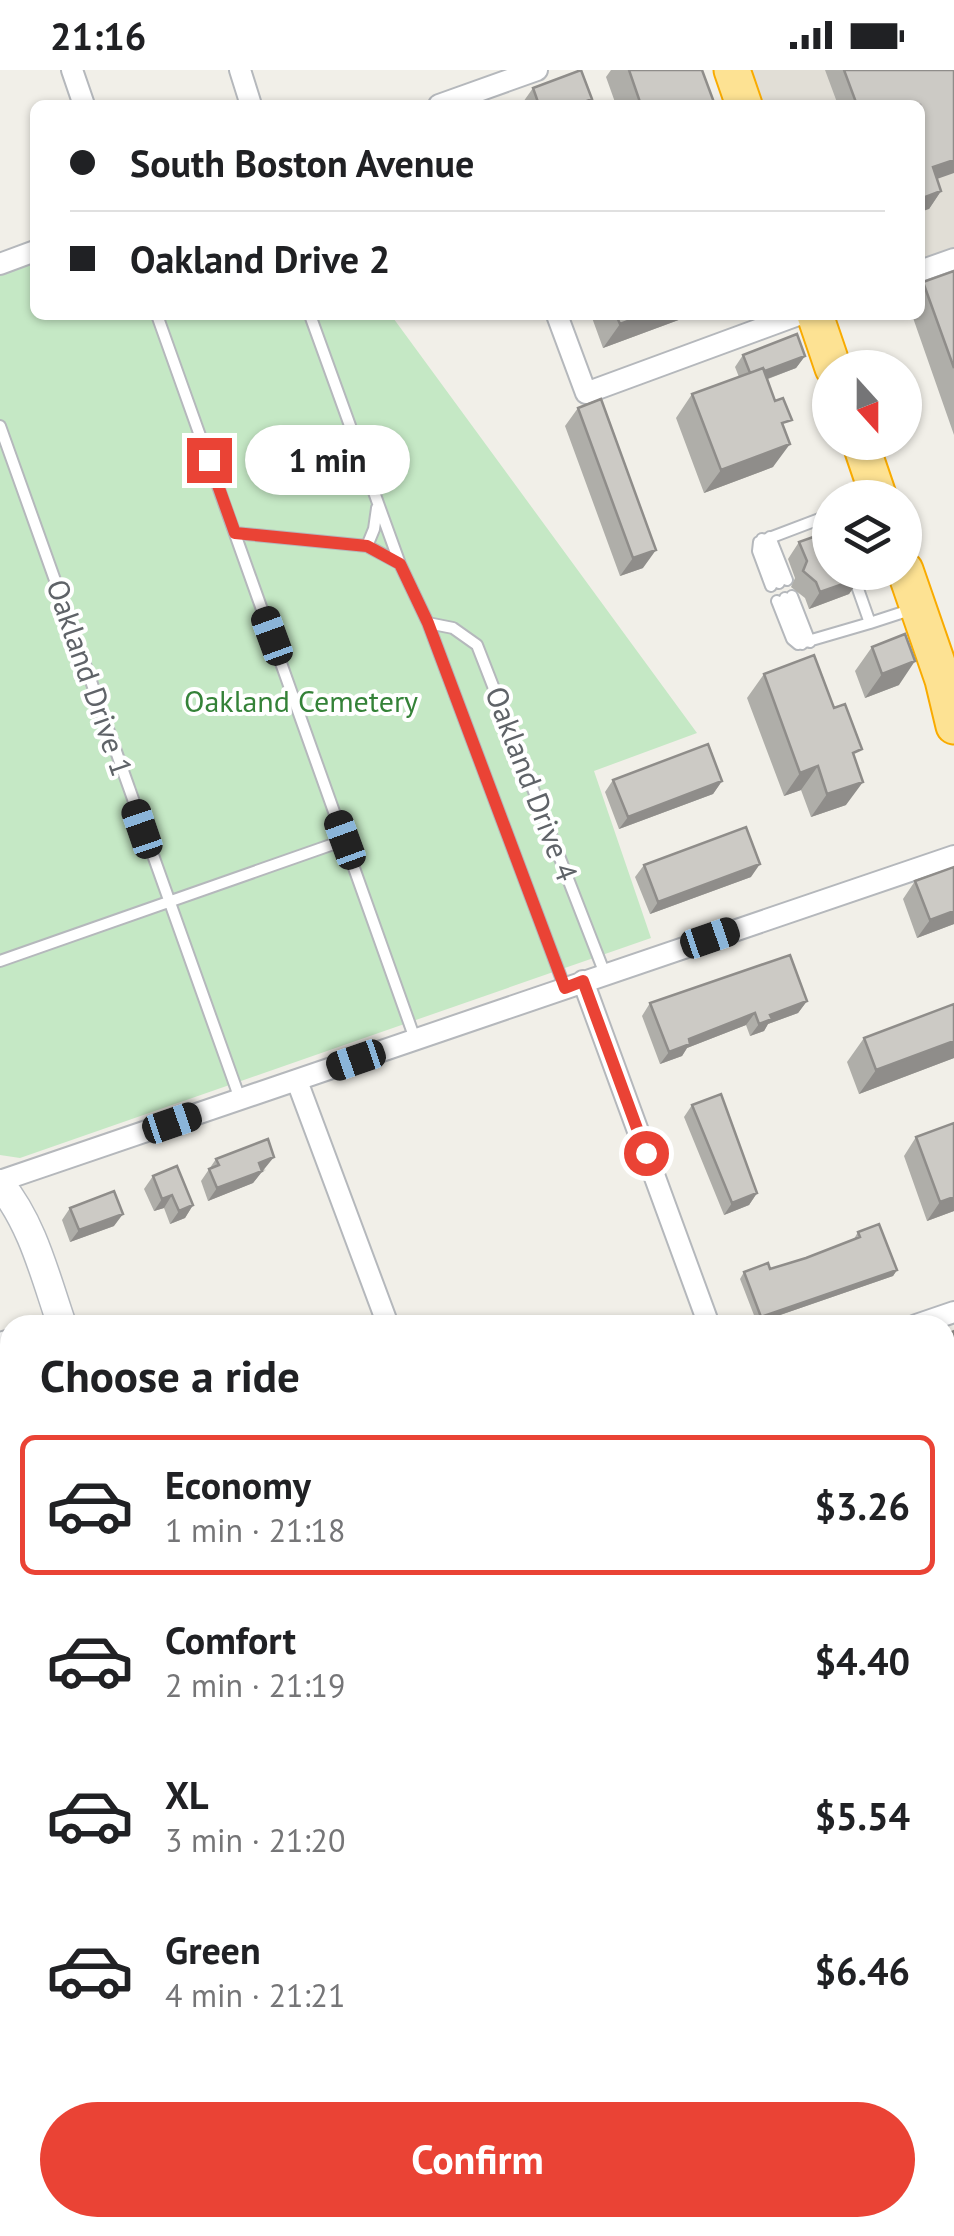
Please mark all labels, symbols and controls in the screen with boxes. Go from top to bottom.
text: 21:16 [50,11,146,60]
text: South Boston Avenue [130,138,474,187]
text: Oakland Drive 2 [130,234,390,283]
north arrow [812,350,922,460]
map controls [812,350,922,590]
callout: 1 min [244,425,409,495]
route end [187,438,232,483]
text: 1 min [288,439,367,481]
button: layers [812,480,922,590]
street label: Oakland Drive 1 [39,574,142,781]
car [248,603,296,669]
park label: Oakland Cemetery [184,681,418,720]
street label: Oakland Drive 4 [477,681,587,886]
car [118,796,166,862]
car [321,807,369,873]
car [677,914,743,962]
car [323,1036,389,1084]
car [139,1099,205,1147]
route start [624,1131,669,1176]
text: Choose a ride [40,1346,300,1404]
icon: car [45,1460,135,1550]
text: Economy [165,1460,311,1509]
text: $3.26 [814,1481,910,1530]
text: 1 min · 21:18 [165,1509,345,1551]
icon: car [45,1615,135,1705]
text: Comfort [165,1615,296,1664]
text: $4.40 [814,1636,910,1685]
text: 2 min · 21:19 [165,1664,345,1706]
icon: car [45,1770,135,1860]
text: XL [165,1770,209,1819]
text: $5.54 [814,1791,910,1840]
text: 3 min · 21:20 [165,1819,345,1861]
icon: car [45,1925,135,2015]
text: Green [165,1925,261,1974]
text: $6.46 [814,1946,910,1995]
text: 4 min · 21:21 [165,1974,345,2016]
button: Confirm [40,2102,915,2217]

